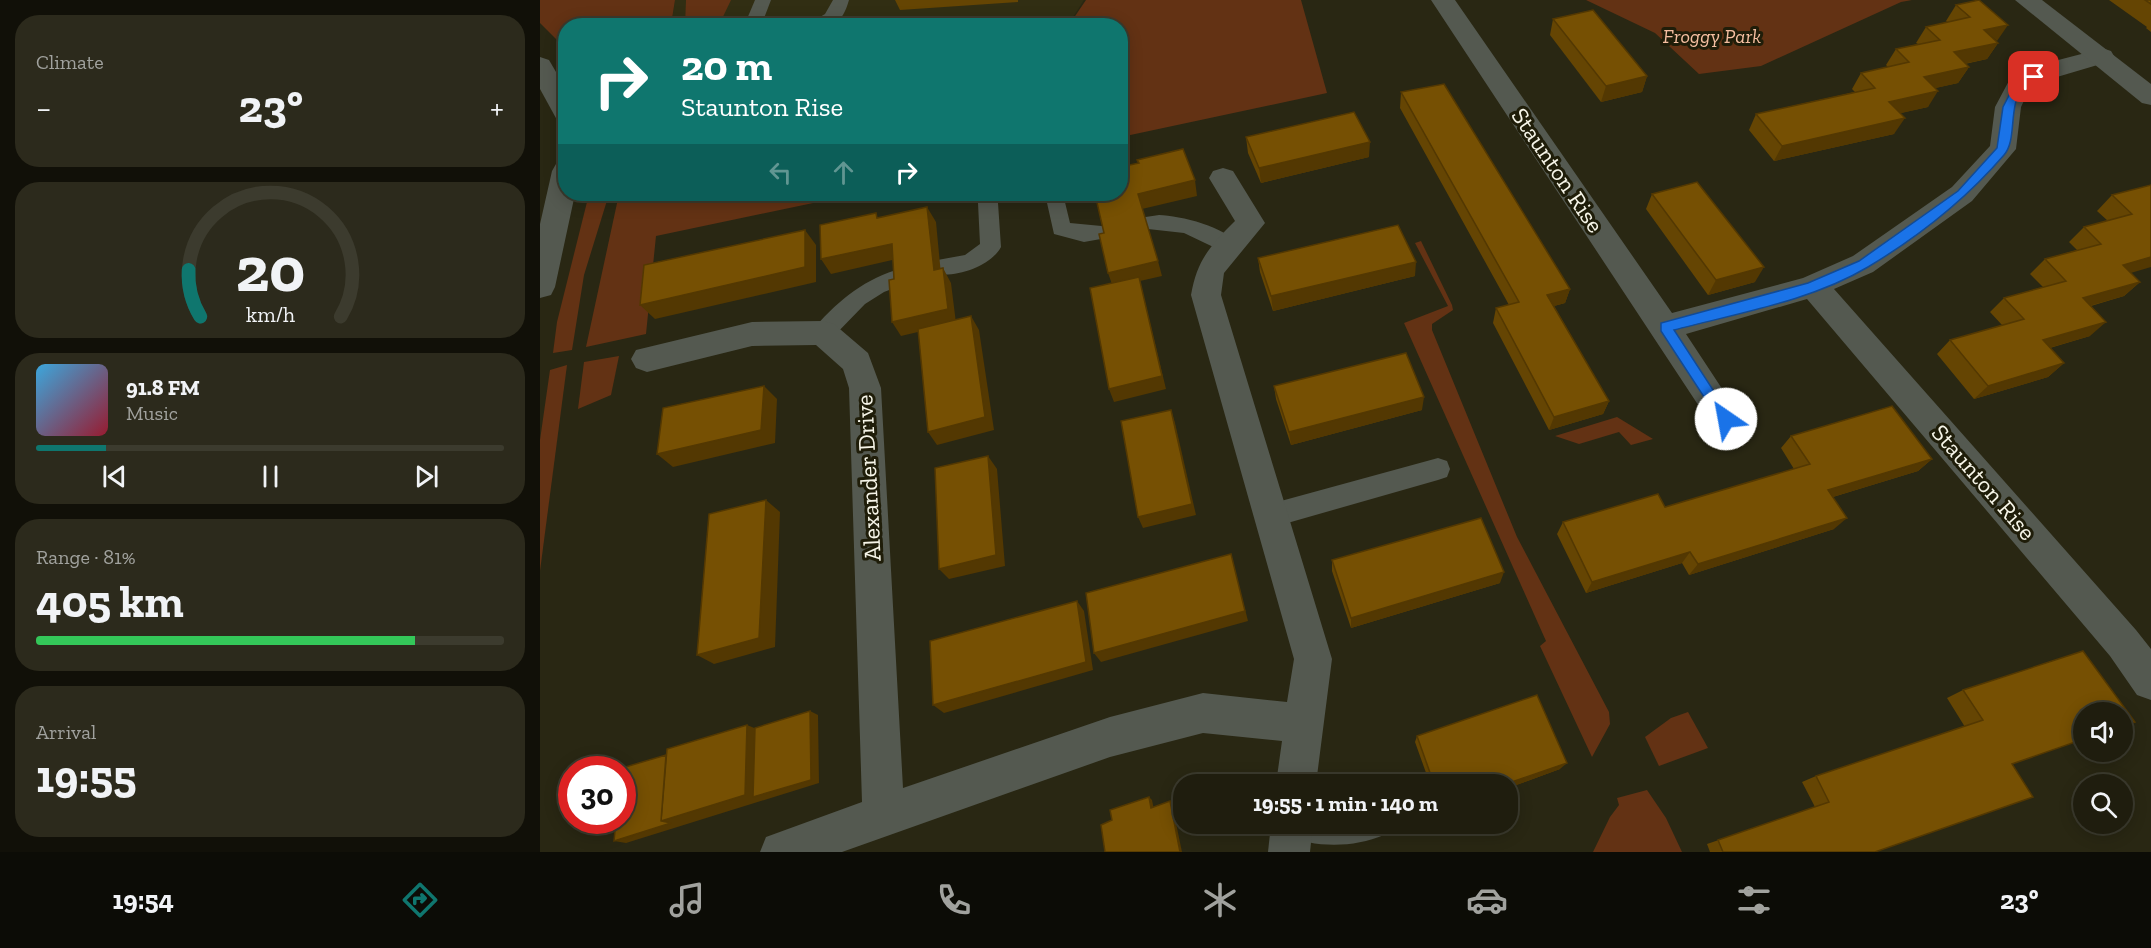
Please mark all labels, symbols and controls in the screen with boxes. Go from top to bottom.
park label: Froggy Park [1663,24,1761,48]
text: 20 m [681,40,772,91]
icon: right [582,42,660,120]
text: Climate [36,50,104,74]
pin [2008,51,2059,102]
icon: arrive [2017,60,2050,93]
text: 23° [239,80,303,134]
text: − [36,88,51,127]
text: + [490,88,504,127]
text: Staunton Rise [681,91,843,123]
street label: Staunton Rise [1506,102,1610,238]
icon: left [764,156,797,189]
icon: ahead [827,156,860,189]
icon: right [890,156,923,189]
text: 20 [235,232,305,307]
text: km/h [246,302,294,327]
text: 91.8 FM [126,374,200,401]
position arrow [1694,387,1758,451]
street label: Alexander Drive [849,394,887,562]
text: Music [126,401,178,425]
street label: Staunton Rise [1926,418,2042,546]
icon: previous [98,460,131,493]
icon: pause [254,460,287,493]
icon: next [410,460,443,493]
text: Range · 81% [36,545,135,569]
text: 405 km [36,575,184,629]
map controls [2073,702,2133,834]
button: sound [2073,702,2133,762]
text: Arrival [36,720,96,744]
text: 19:55 [36,750,136,804]
speed limit sign: 30 [558,756,636,834]
button: search [2073,774,2133,834]
text: 19:55 · 1 min · 140 m [1253,790,1438,817]
icon: directions [399,879,441,921]
icon: music [666,879,708,921]
icon: phone [933,879,975,921]
icon: climate [1199,879,1241,921]
icon: car [1466,879,1508,921]
icon: filters [1733,879,1775,921]
text: 19:54 [112,884,174,916]
text: 23° [2000,884,2039,916]

